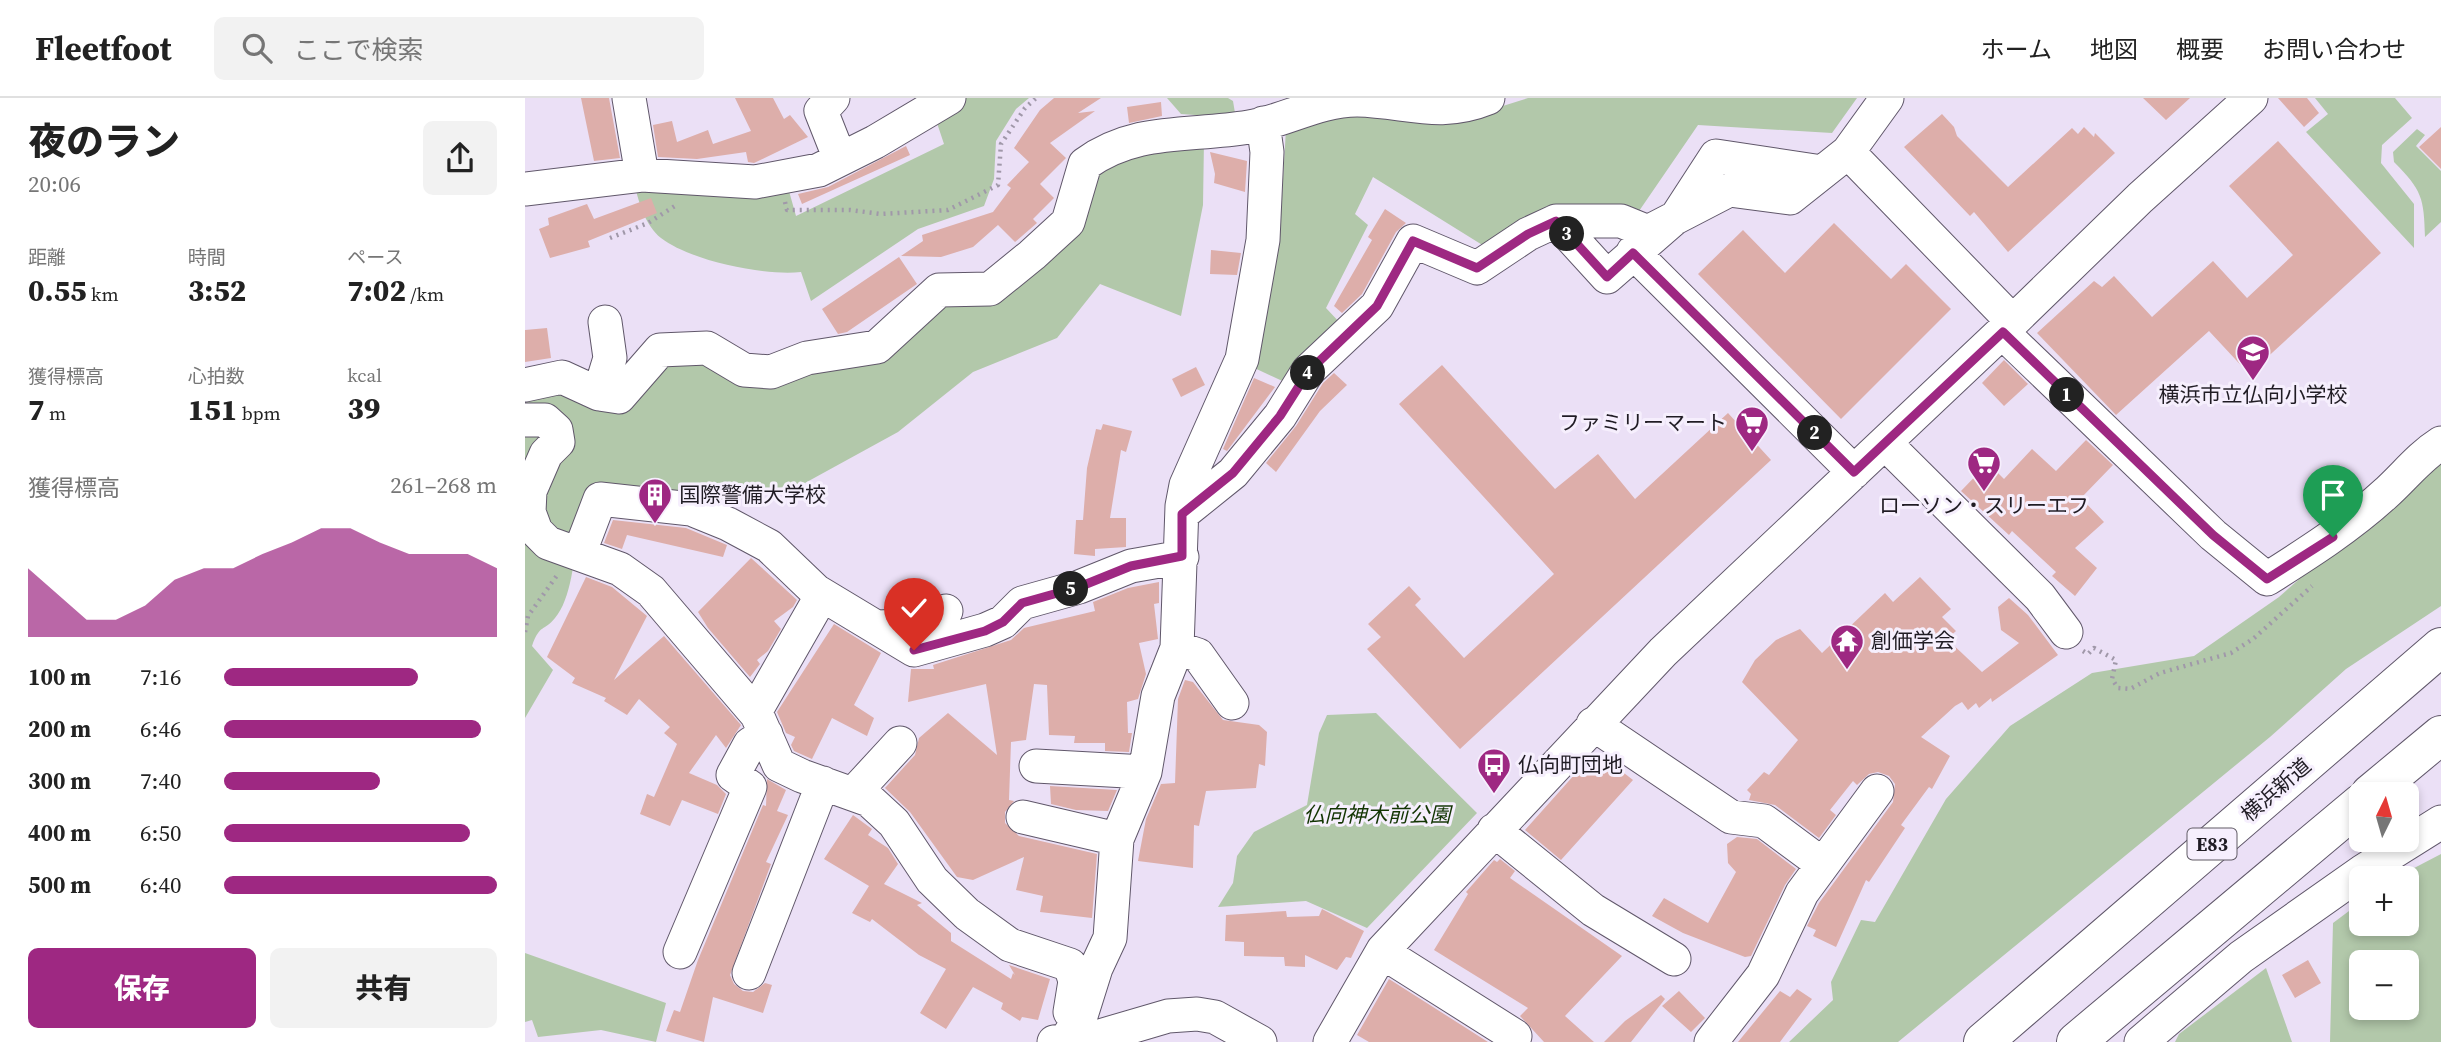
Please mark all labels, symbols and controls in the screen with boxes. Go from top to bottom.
search box [214,17,704,80]
text: Fleetfoot [35,26,172,71]
icon: search [238,29,276,67]
text: ここで検索 [294,32,424,68]
text: ホーム [1981,33,2052,66]
text: 地図 [2090,33,2138,66]
text: 概要 [2176,33,2224,66]
text: お問い合わせ [2262,33,2406,66]
text: 夜のラン [28,116,180,168]
button: share [423,121,497,195]
text: 20:06 [28,168,81,200]
pin: 3 [1549,216,1585,252]
text: 3 [1561,220,1572,246]
text: 距離 [28,244,66,270]
text: 時間 [188,244,226,270]
text: ペース [347,244,403,270]
text: 0.55 [28,270,87,311]
text: 3:52 [188,270,246,311]
text: 7:02 [347,270,406,311]
text: km [87,281,119,307]
text: /km [406,281,444,307]
school or university icon: 横浜市立仏向小学校 [2234,333,2272,382]
pin: 4 [1291,356,1325,390]
text: 4 [1302,359,1313,385]
text: kcal [347,362,382,388]
text: 獲得標高 [28,363,104,389]
text: 心拍数 [188,363,245,389]
pin: 1 [2049,378,2085,412]
place label: 横浜市立仏向小学校 [2159,380,2348,409]
text: 1 [2061,381,2072,407]
text: 39 [347,388,380,429]
text: 7 [28,389,45,430]
text: 151 [188,389,237,430]
text: m [45,400,66,426]
text: bpm [237,400,281,426]
supermarket icon: ファミリーマート [1733,404,1771,453]
place label: ファミリーマート [1559,408,1727,437]
pin: 2 [1797,416,1833,450]
text: 2 [1809,419,1820,445]
supermarket icon: ローソン・スリーエフ [1965,444,2003,493]
pin [2303,465,2363,537]
text: 261–268 m [390,469,497,501]
text: 獲得標高 [28,472,120,504]
building icon: 国際警備大学校 [636,476,674,525]
icon: arrive [2314,476,2352,514]
place label: 国際警備大学校 [679,480,826,509]
place label: ローソン・スリーエフ [1879,491,2089,520]
pin: 5 [1053,572,1089,606]
text: 5 [1065,575,1076,601]
pin [884,578,944,650]
icon: check [895,589,933,627]
temple icon: 創価学会 [1828,622,1866,671]
place label: 創価学会 [1871,626,1955,655]
text: 100 m [28,661,91,693]
text: 7:16 [140,661,181,693]
text: 200 m [28,713,91,745]
text: 6:46 [140,713,181,745]
bus stop icon: 仏向町団地 [1475,746,1513,795]
place label: 仏向町団地 [1518,750,1623,779]
street label: 横浜新道 [2234,751,2317,828]
text: 300 m [28,765,91,797]
text: 7:40 [140,765,181,797]
north arrow [2349,782,2419,852]
map controls [2349,782,2419,1020]
park label: 仏向神木前公園 [1304,800,1453,829]
text: 400 m [28,817,91,849]
text: 6:50 [140,817,181,849]
road number: E83 [2187,828,2237,860]
button: + [2349,866,2419,936]
text: 500 m [28,869,91,901]
text: 6:40 [140,869,181,901]
button: 保存 [28,948,256,1028]
button: 共有 [270,948,497,1028]
button: − [2349,950,2419,1020]

